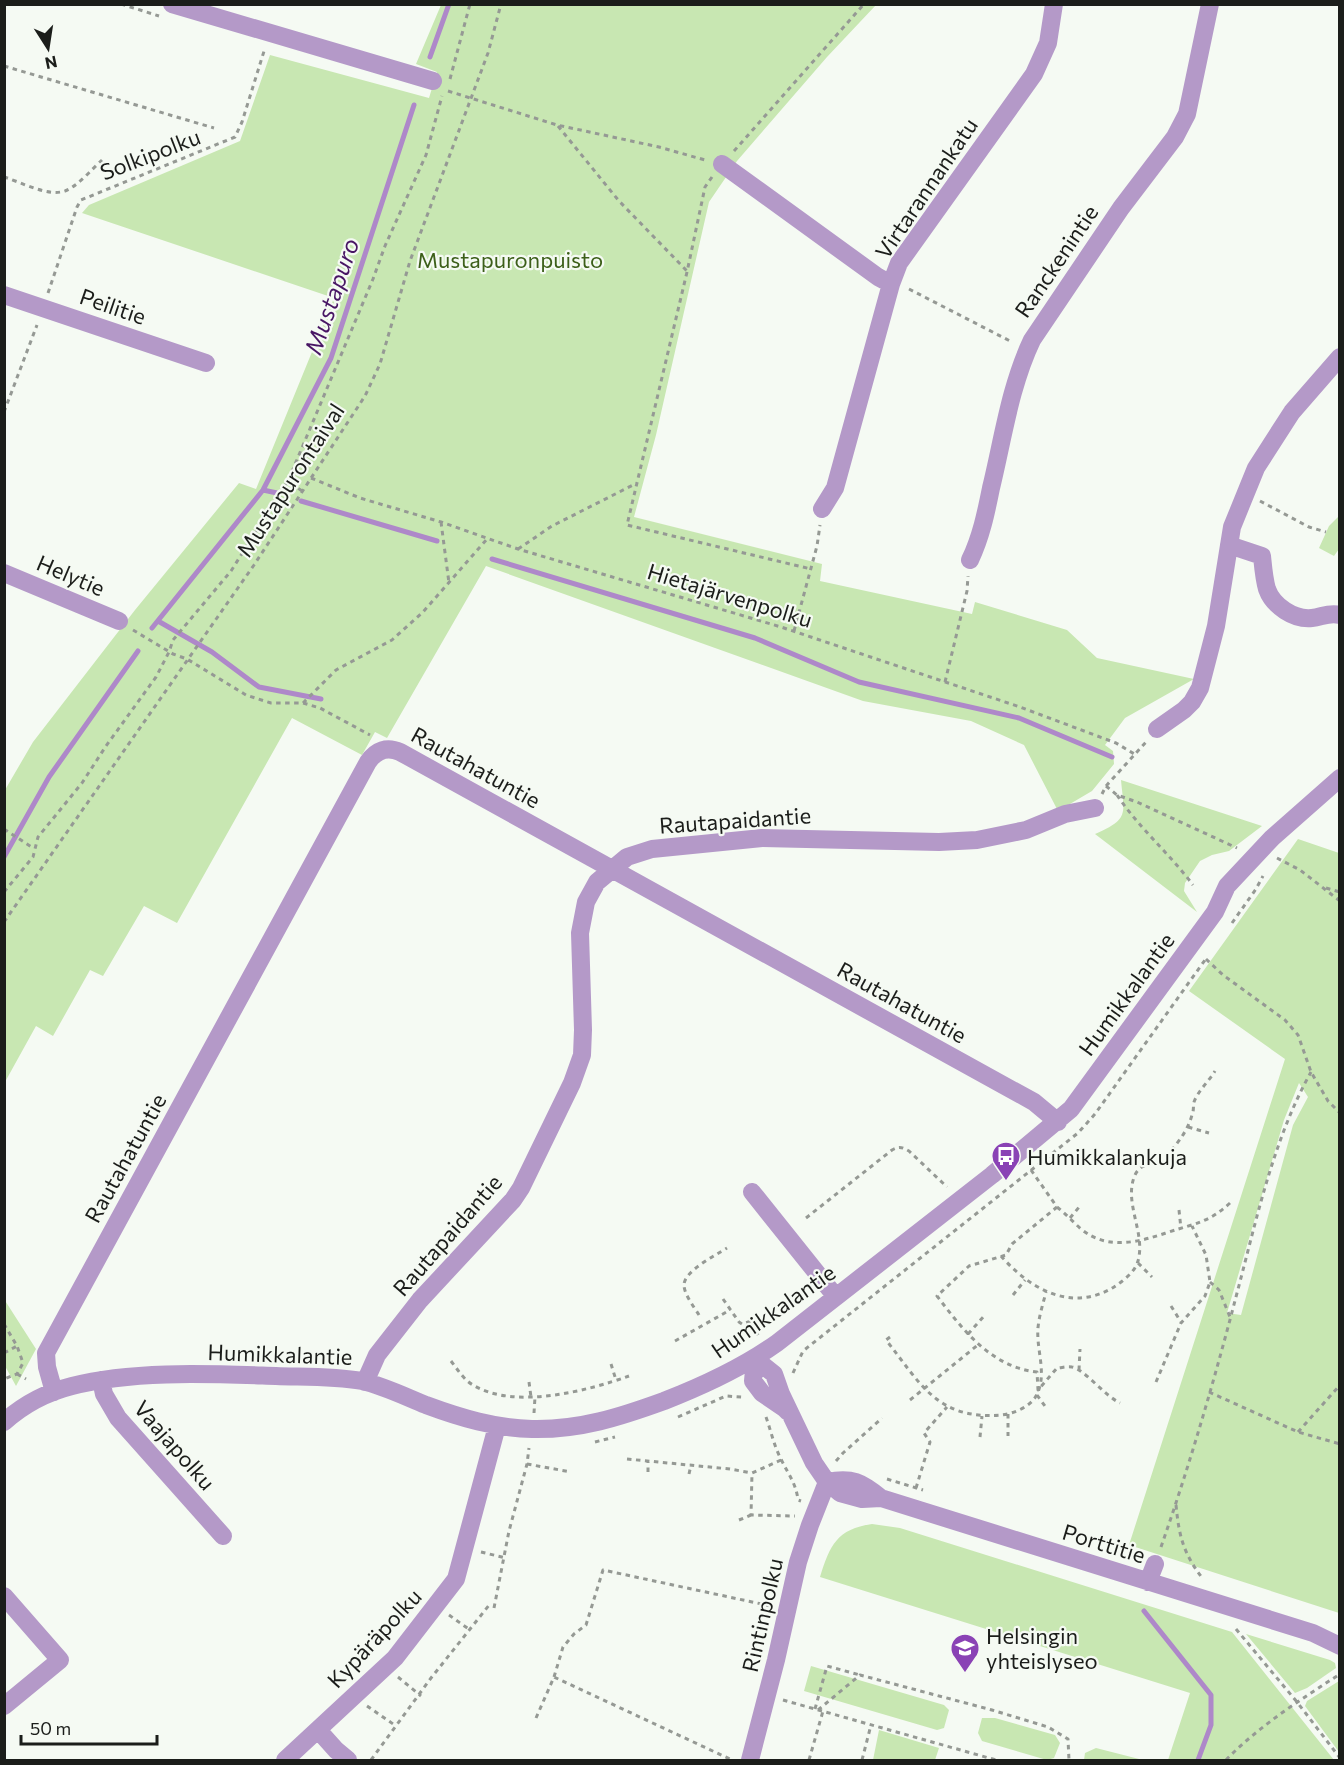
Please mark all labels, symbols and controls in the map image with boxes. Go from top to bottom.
north arrow [18,18,78,78]
text: N [43,53,59,74]
street label: Virtarannankatu [869,112,983,264]
street label: Solkipolku [96,123,204,185]
street label: Ranckenintie [1009,200,1103,322]
water label: Mustapuro [298,234,364,358]
park label: Mustapuronpuisto [417,246,603,273]
street label: Peilitie [76,282,150,330]
street label: Mustapurontaival [230,398,350,562]
street label: Helytie [33,549,109,601]
street label: Hietajärvenpolku [644,557,816,633]
street label: Rautahatuntie [407,720,545,814]
street label: Rautapaidantie [658,801,812,839]
street label: Humikkalantie [1072,927,1180,1061]
street label: Rautahatuntie [833,955,971,1049]
street label: Rautahatuntie [78,1089,172,1227]
bus stop icon: Humikkalankuja [990,1140,1022,1182]
place label: Humikkalankuja [1027,1143,1187,1170]
street label: Rautapaidantie [387,1169,507,1301]
street label: Humikkalantie [706,1258,840,1364]
street label: Humikkalantie [207,1338,353,1370]
street label: Vaajapolku [129,1395,221,1495]
street label: Porttitie [1059,1518,1149,1568]
street label: Rintinpolku [736,1555,788,1675]
street label: Kypäräpolku [321,1583,427,1693]
place label: Helsingin yhteislyseo [986,1622,1098,1674]
school or university icon: Helsingin yhteislyseo [949,1632,981,1674]
scale bar [21,1708,158,1746]
text: 50 m [30,1717,71,1739]

